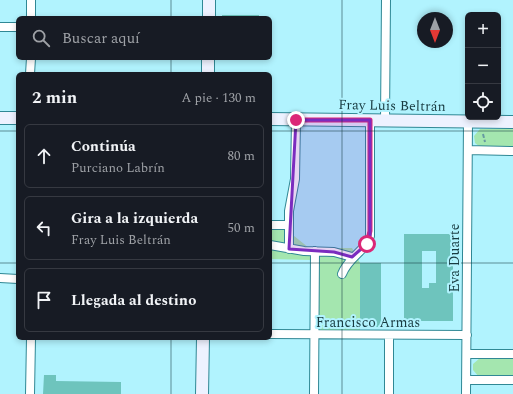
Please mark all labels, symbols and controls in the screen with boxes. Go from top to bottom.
north arrow [417,12,453,48]
map controls [465,12,501,120]
button: + [465,12,501,48]
search box [16,16,272,60]
icon: search [30,27,52,49]
text: Buscar aquí [62,27,140,50]
button: − [465,48,501,84]
button: locate [465,84,501,120]
text: 2 min [32,85,77,111]
text: A pie · 130 m [182,88,256,108]
street label: Fray Luis Beltrán [338,94,446,117]
route end [287,111,305,129]
text: Continúa [71,135,136,158]
icon: ahead [33,145,55,167]
text: 80 m [228,146,255,166]
text: Purciano Labrín [71,158,165,178]
text: Gira a la izquierda [71,207,198,230]
icon: left [33,217,55,239]
text: 50 m [228,218,255,238]
street label: Eva Duarte [444,223,465,293]
text: Fray Luis Beltrán [71,230,171,250]
route start [358,235,376,253]
icon: arrive [33,289,55,311]
text: Llegada al destino [71,289,196,312]
street label: Francisco Armas [316,312,420,333]

